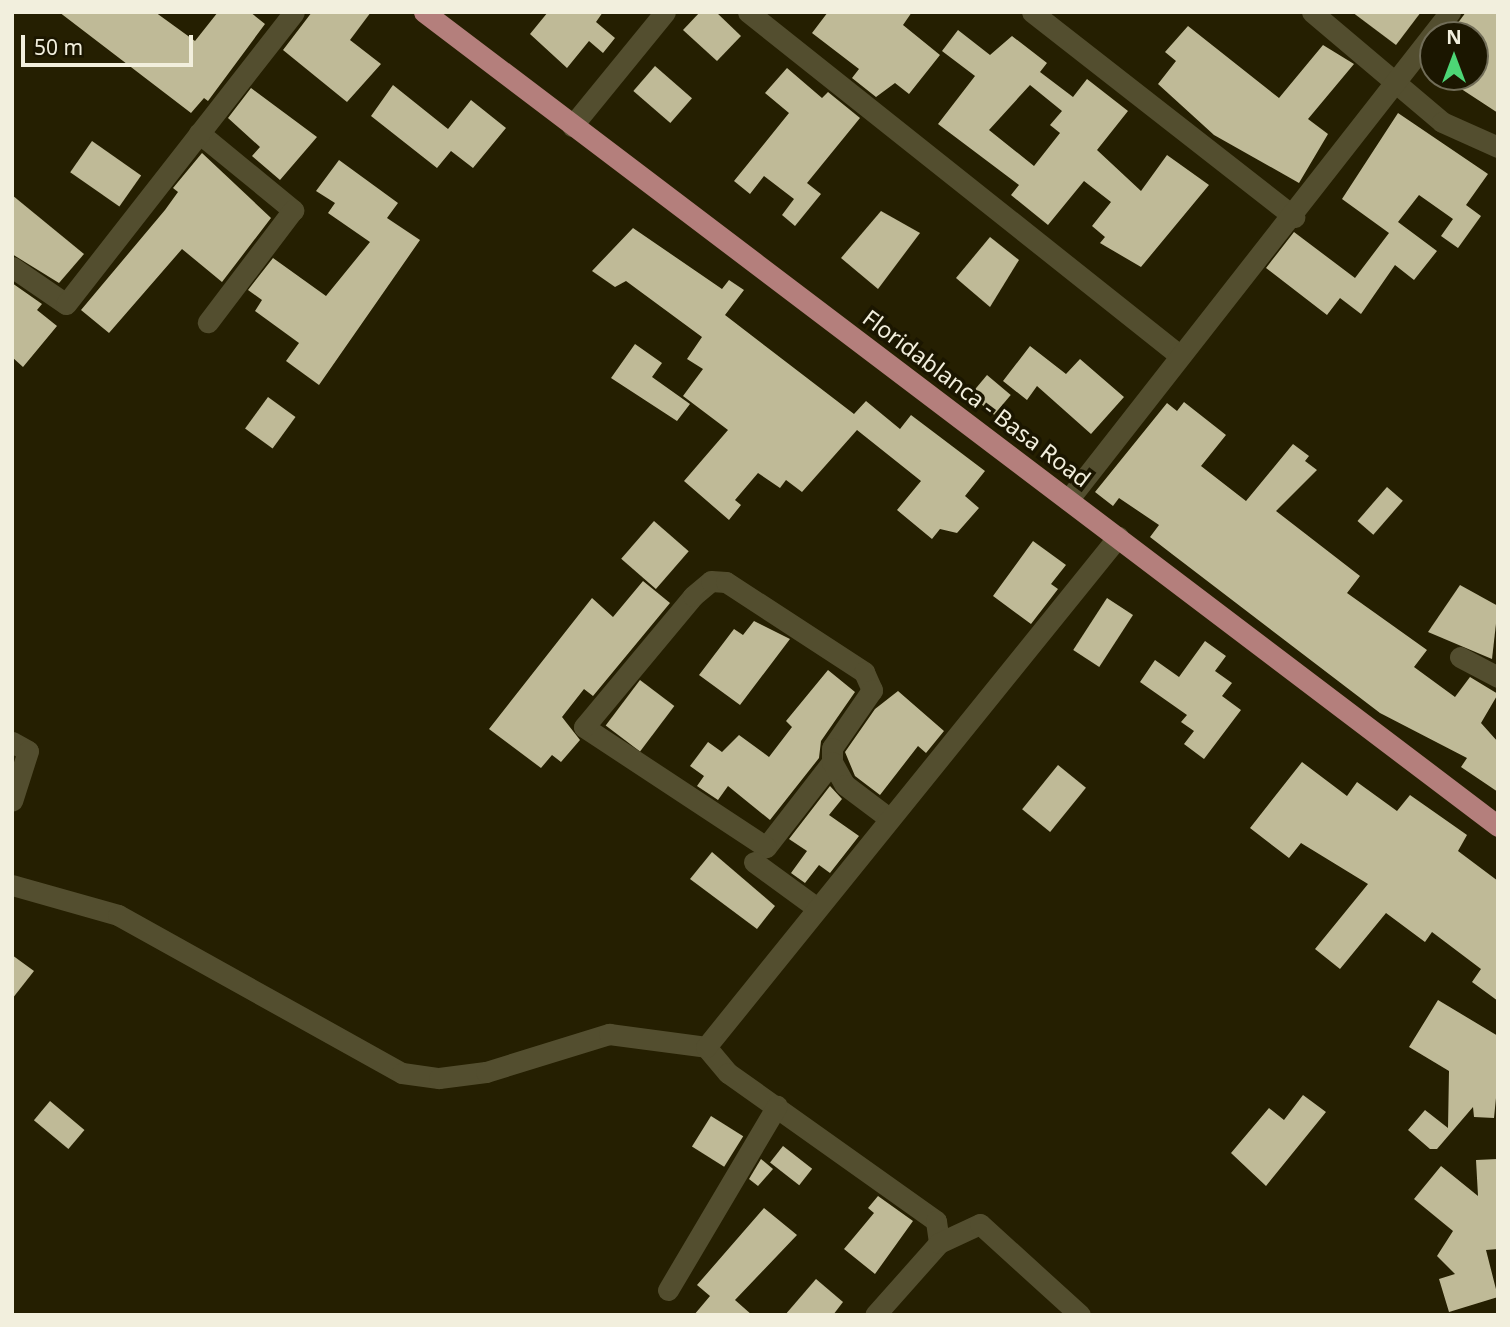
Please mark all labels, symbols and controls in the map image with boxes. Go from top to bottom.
scale bar [24,21,196,65]
north arrow [1419,21,1489,91]
text: N [1446,24,1462,50]
text: 50 m [34,33,83,61]
street label: Floridablanca - Basa Road [858,303,1096,493]

